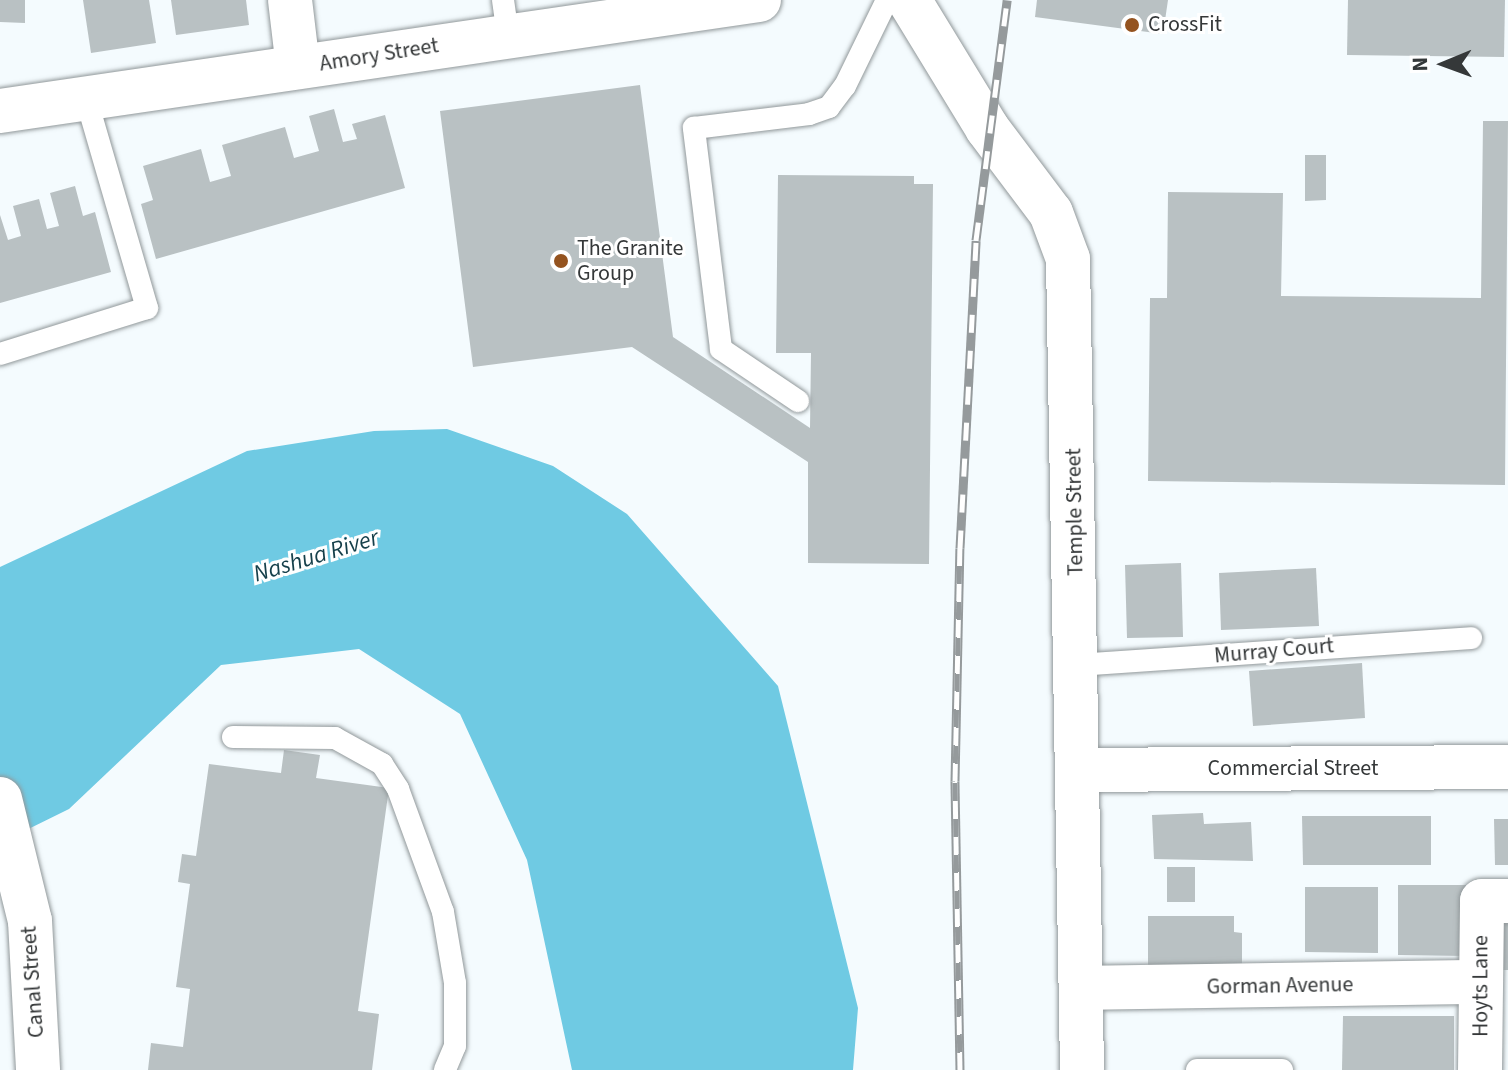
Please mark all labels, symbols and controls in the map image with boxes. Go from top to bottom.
place label: CrossFit [1148,12,1222,38]
marker: CrossFit [1123,16,1141,34]
north arrow [1404,24,1484,104]
street label: Amory Street [318,33,440,77]
text: N [1404,57,1436,72]
place label: The Granite Group [577,235,683,286]
marker: The Granite Group [552,252,570,270]
street label: Temple Street [1061,448,1089,576]
water label: Nashua River [250,523,382,589]
street label: Murray Court [1213,633,1335,669]
street label: Commercial Street [1208,756,1378,782]
street label: Canal Street [16,925,50,1039]
street label: Hoyts Lane [1468,935,1494,1037]
street label: Gorman Avenue [1206,972,1354,1000]

